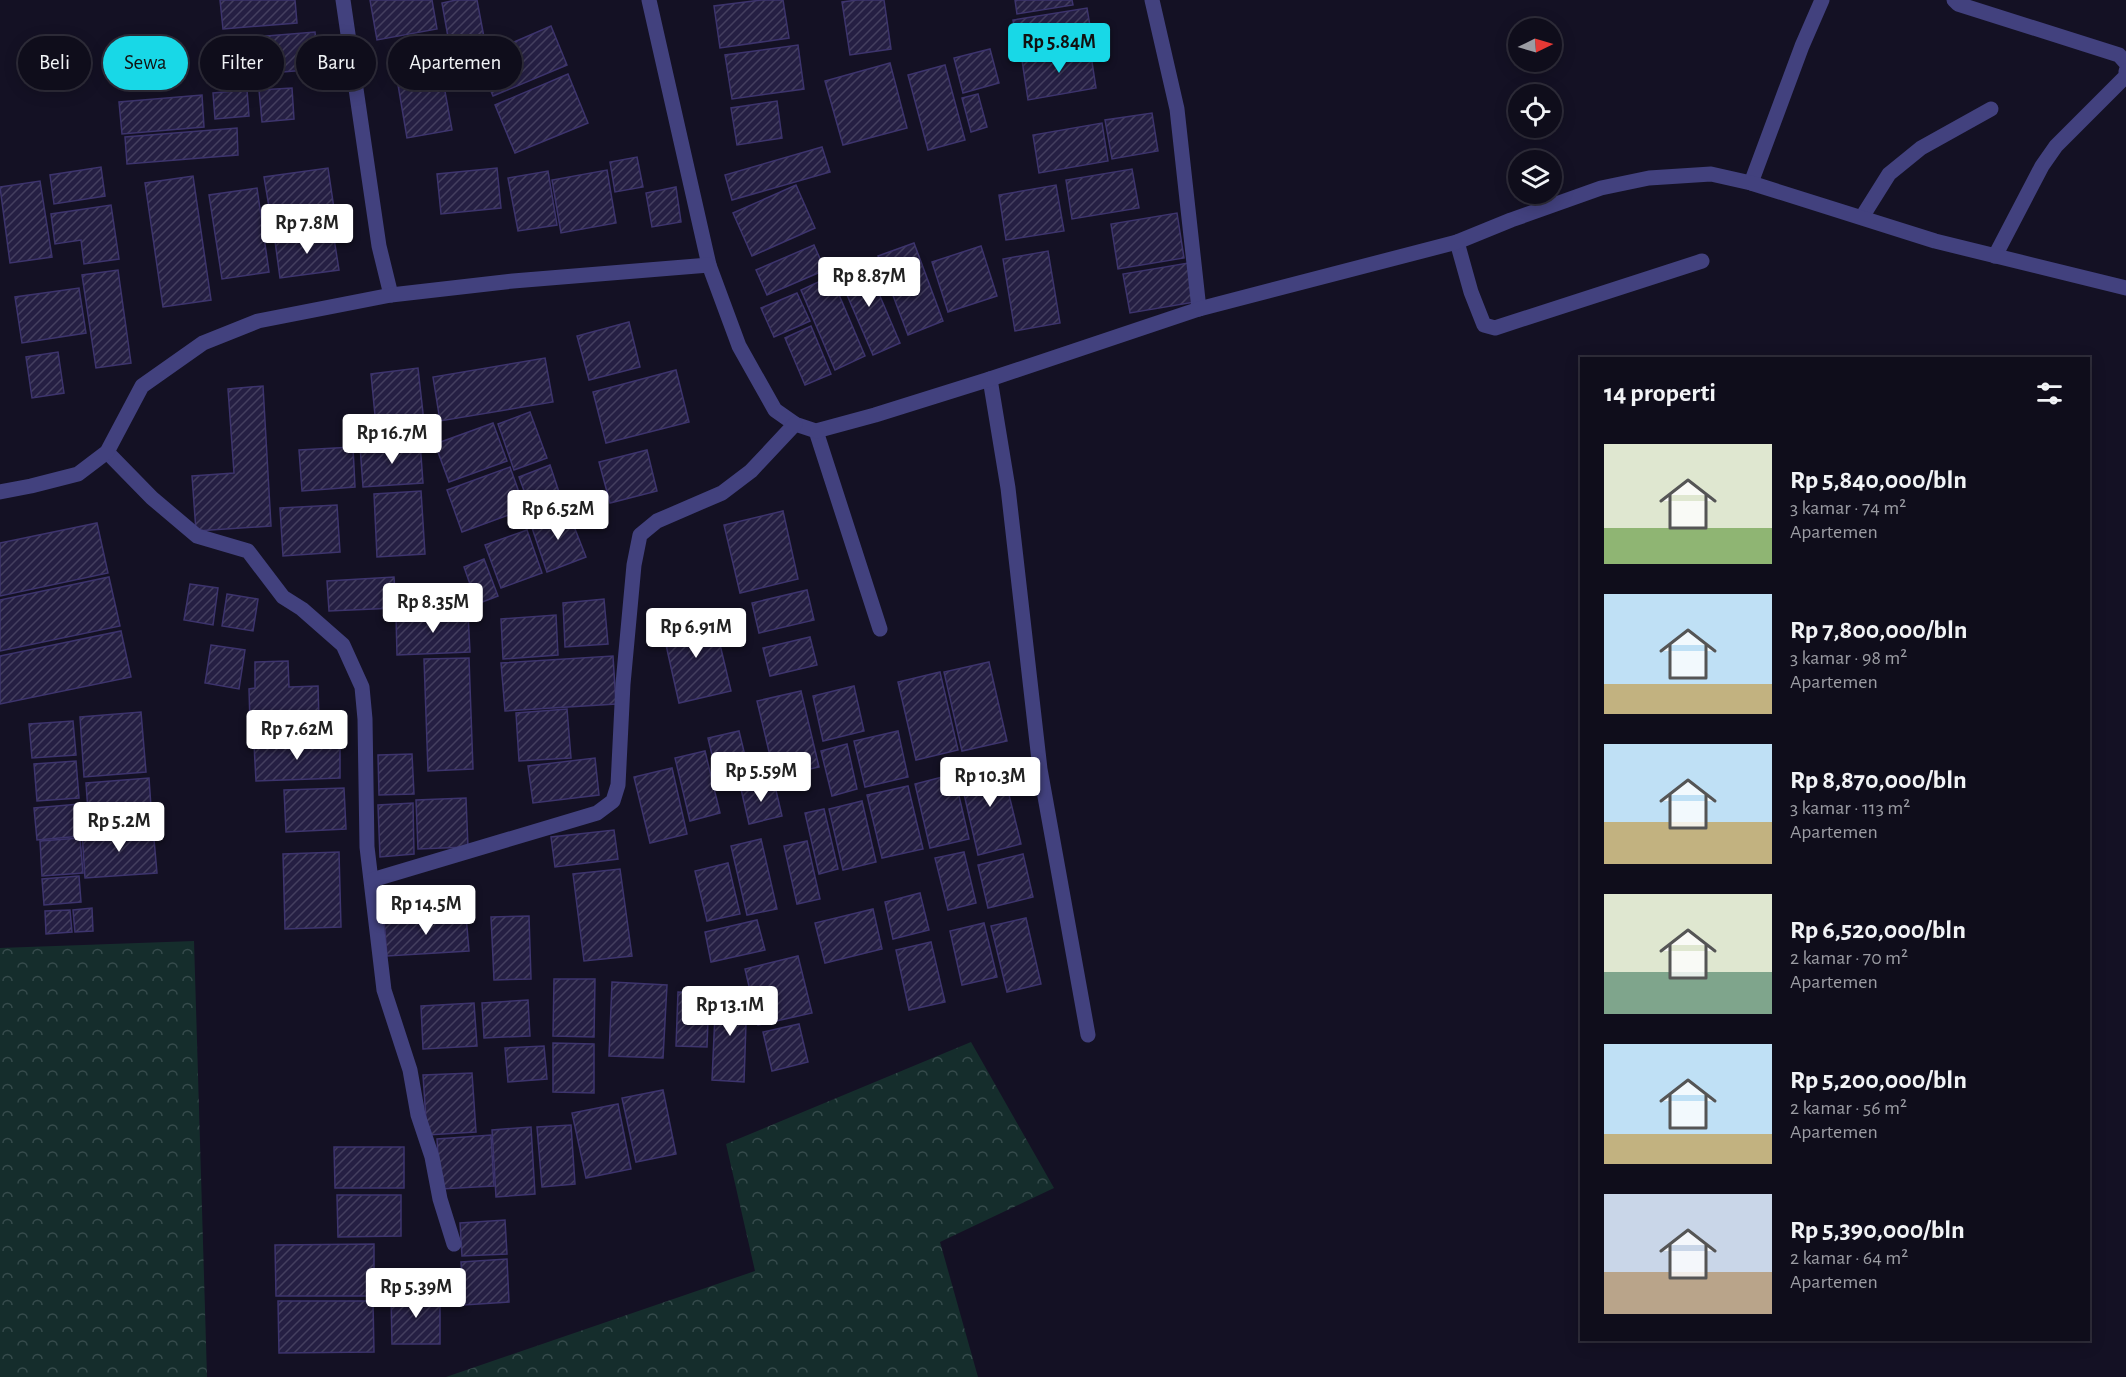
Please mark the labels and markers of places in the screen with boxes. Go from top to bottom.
pin: Rp 5.84M [997,23,1121,74]
pin: Rp 7.8M [252,204,362,255]
pin: Rp 8.87M [807,257,931,308]
pin: Rp 16.7M [330,414,454,465]
pin: Rp 6.52M [496,490,620,541]
pin: Rp 8.35M [371,583,495,634]
pin: Rp 6.91M [634,608,758,659]
pin: Rp 7.62M [235,710,359,761]
pin: Rp 5.59M [699,752,823,803]
pin: Rp 10.3M [928,757,1052,808]
pin: Rp 5.2M [64,802,174,853]
pin: Rp 14.5M [364,885,488,936]
pin: Rp 13.1M [668,986,792,1037]
pin: Rp 5.39M [354,1268,478,1319]

